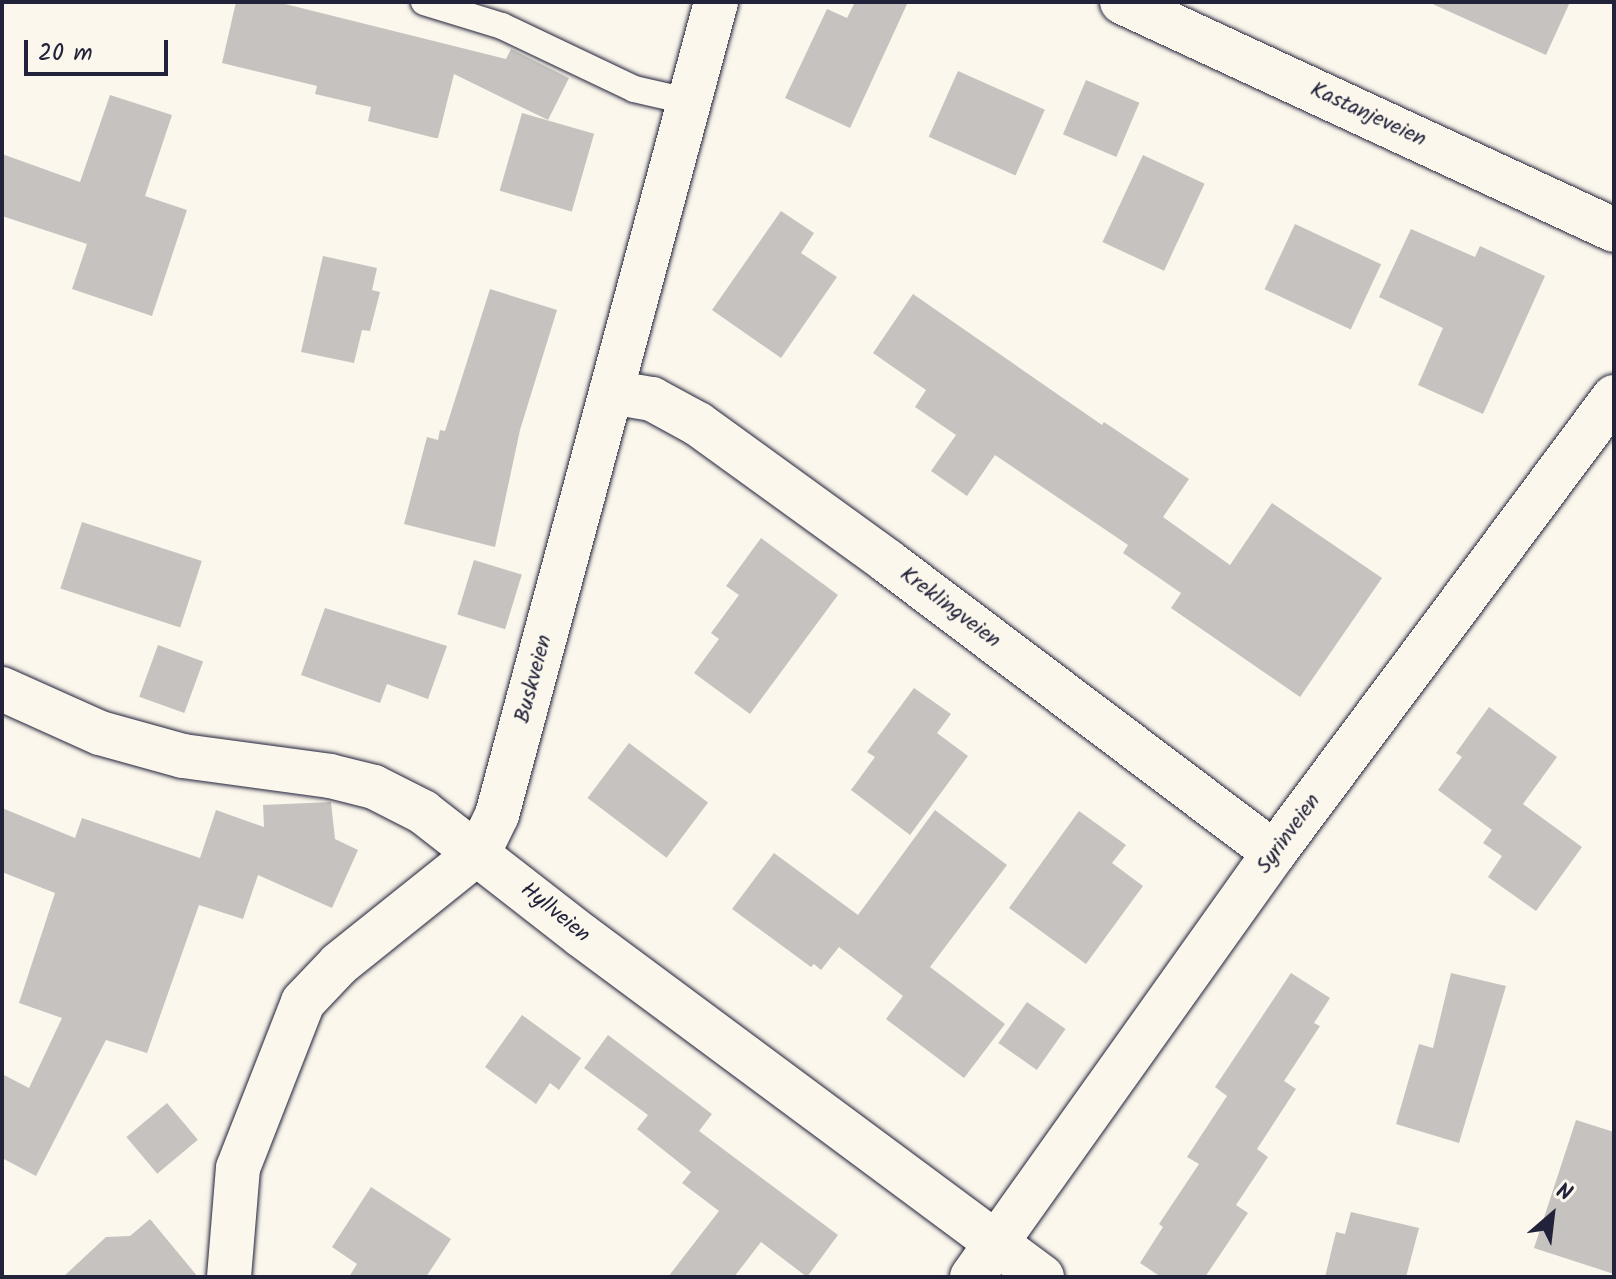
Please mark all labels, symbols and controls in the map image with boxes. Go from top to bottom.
scale bar [28,24,172,74]
text: 20 m [38,34,93,73]
street label: Kastanjeveien [1306,77,1430,153]
street label: Kreklingveien [894,562,1006,654]
street label: Buskveien [510,632,558,726]
street label: Syrinveien [1251,789,1327,879]
street label: Hyllveien [515,877,595,949]
north arrow [1512,1175,1592,1255]
text: N [1549,1175,1578,1212]

